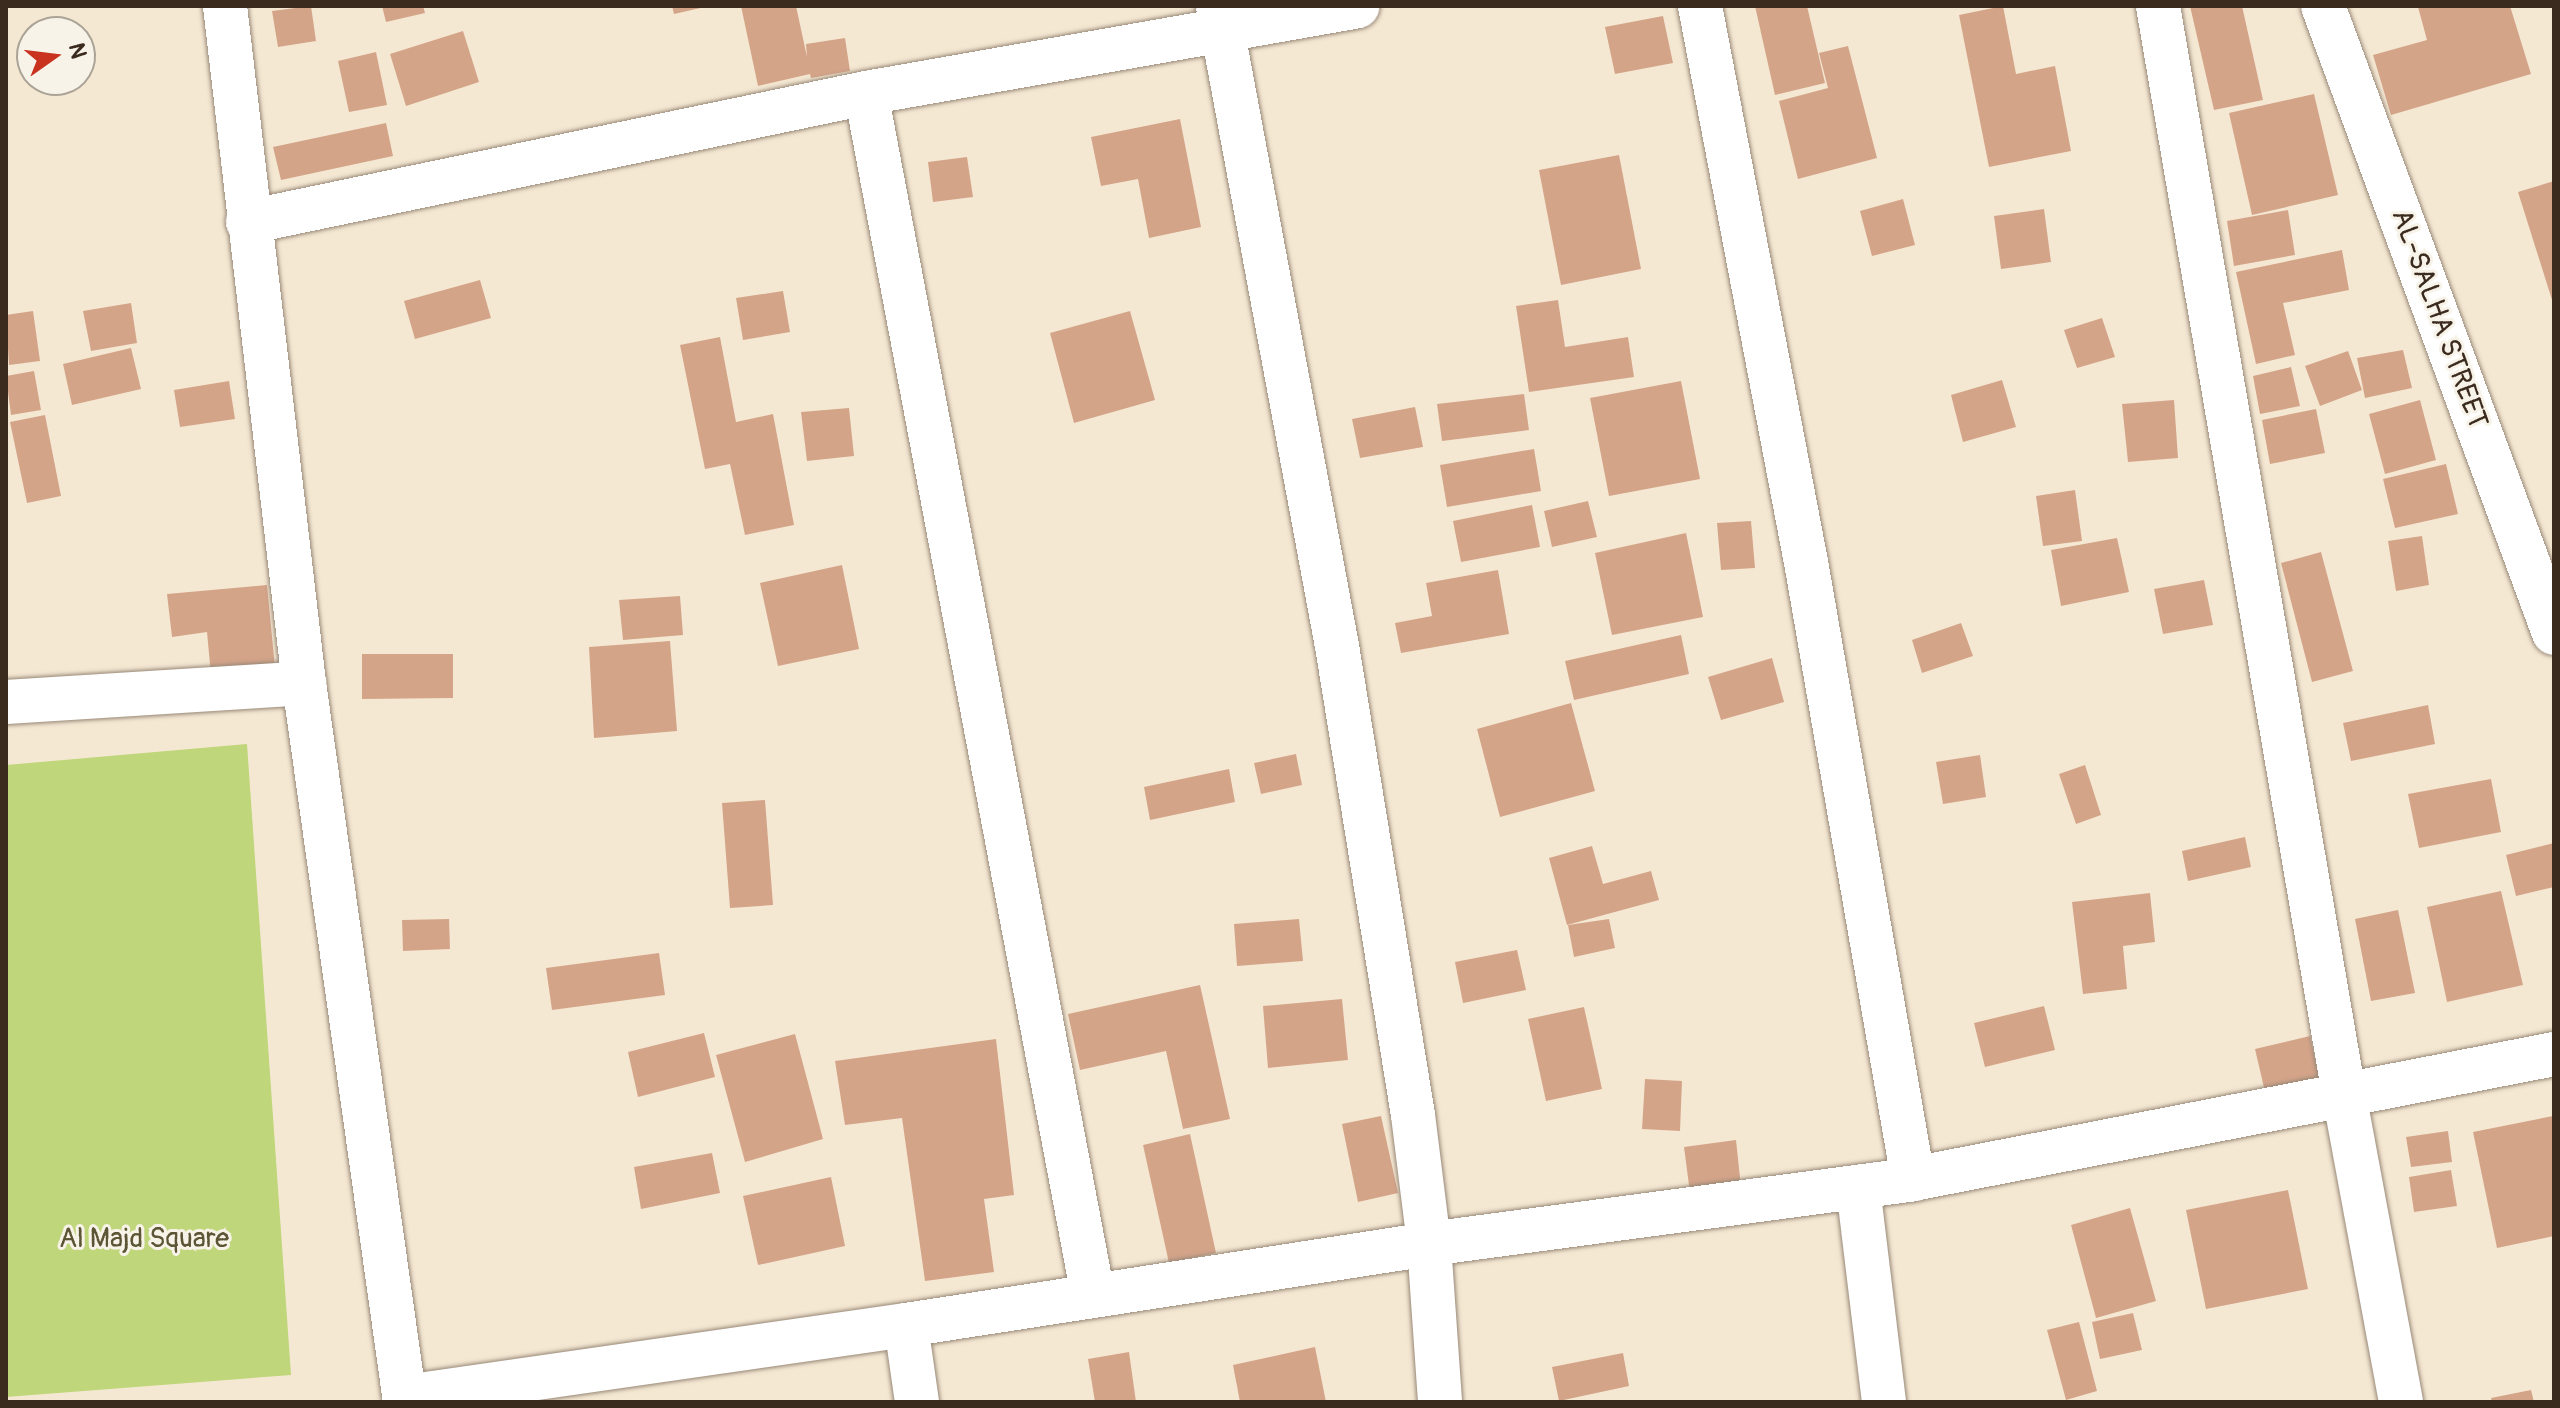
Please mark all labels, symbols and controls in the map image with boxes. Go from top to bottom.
north arrow [16,16,96,96]
text: N [62,40,93,61]
street label: AL-SALHA STREET [2384,205,2494,433]
park label: Al Majd Square [59,1222,229,1256]

